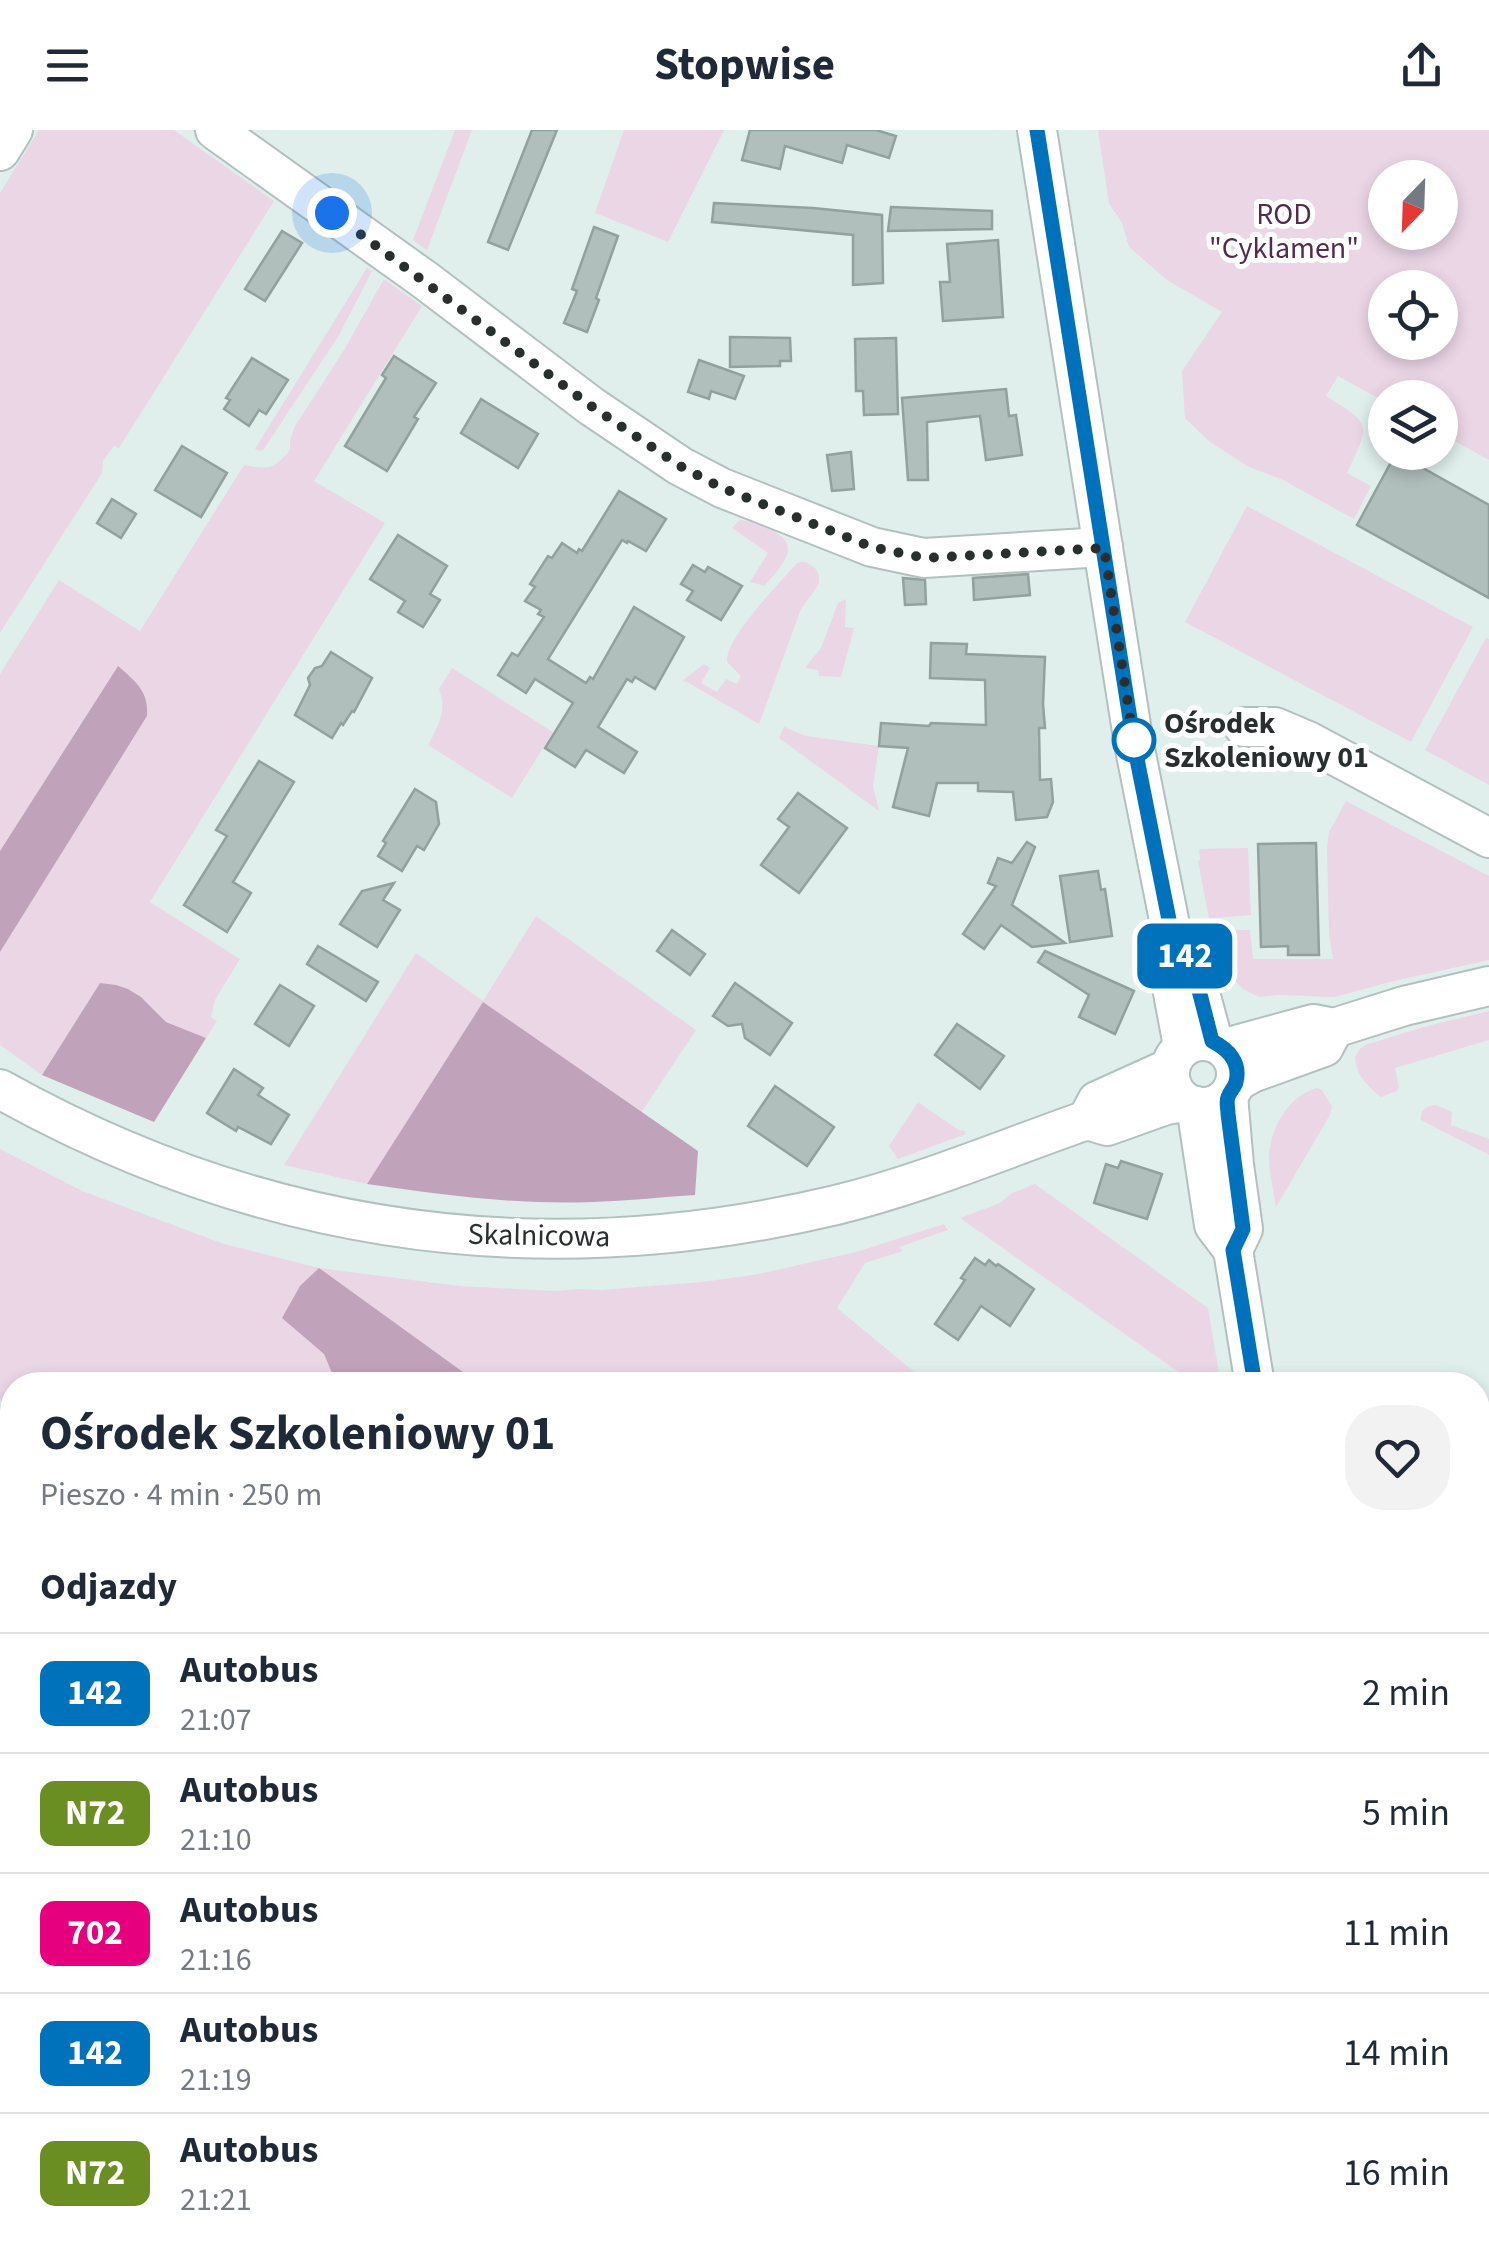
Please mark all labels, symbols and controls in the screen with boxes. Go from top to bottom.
text: Stopwise [654,33,835,97]
icon: menu [40,38,95,93]
icon: share [1394,38,1449,93]
north arrow [1368,160,1458,250]
map controls [1368,160,1458,470]
your location [307,188,357,238]
park label: ROD "Cyklamen" [1209,193,1359,270]
button: locate [1368,270,1458,360]
button: layers [1368,380,1458,470]
place label: Ośrodek Szkoleniowy 01 [1164,702,1369,779]
marker: Ośrodek Szkoleniowy 01 [1113,719,1155,761]
line badge: 142 [1128,924,1242,988]
text: 142 [1157,931,1213,981]
street label: Skalnicowa [467,1213,611,1258]
text: Ośrodek Szkoleniowy 01 [40,1400,555,1468]
button: heart [1345,1405,1450,1510]
text: Pieszo · 4 min · 250 m [40,1472,322,1518]
text: Odjazdy [40,1560,177,1614]
text: Autobus [180,1643,318,1697]
text: 2 min [1362,1666,1450,1720]
text: 142 [67,1668,123,1718]
text: 21:07 [180,1697,252,1743]
text: Autobus [180,1763,318,1817]
text: 5 min [1362,1786,1450,1840]
text: N72 [65,1788,125,1838]
text: 21:10 [180,1817,252,1863]
text: Autobus [180,1883,318,1937]
text: 11 min [1343,1906,1450,1960]
text: 702 [67,1908,123,1958]
text: 21:16 [180,1937,252,1983]
text: Autobus [180,2003,318,2057]
text: 14 min [1343,2026,1450,2080]
text: 142 [67,2028,123,2078]
text: 21:19 [180,2057,252,2103]
text: Autobus [180,2123,318,2177]
text: 16 min [1343,2146,1450,2200]
text: N72 [65,2148,125,2198]
text: 21:21 [180,2177,252,2223]

